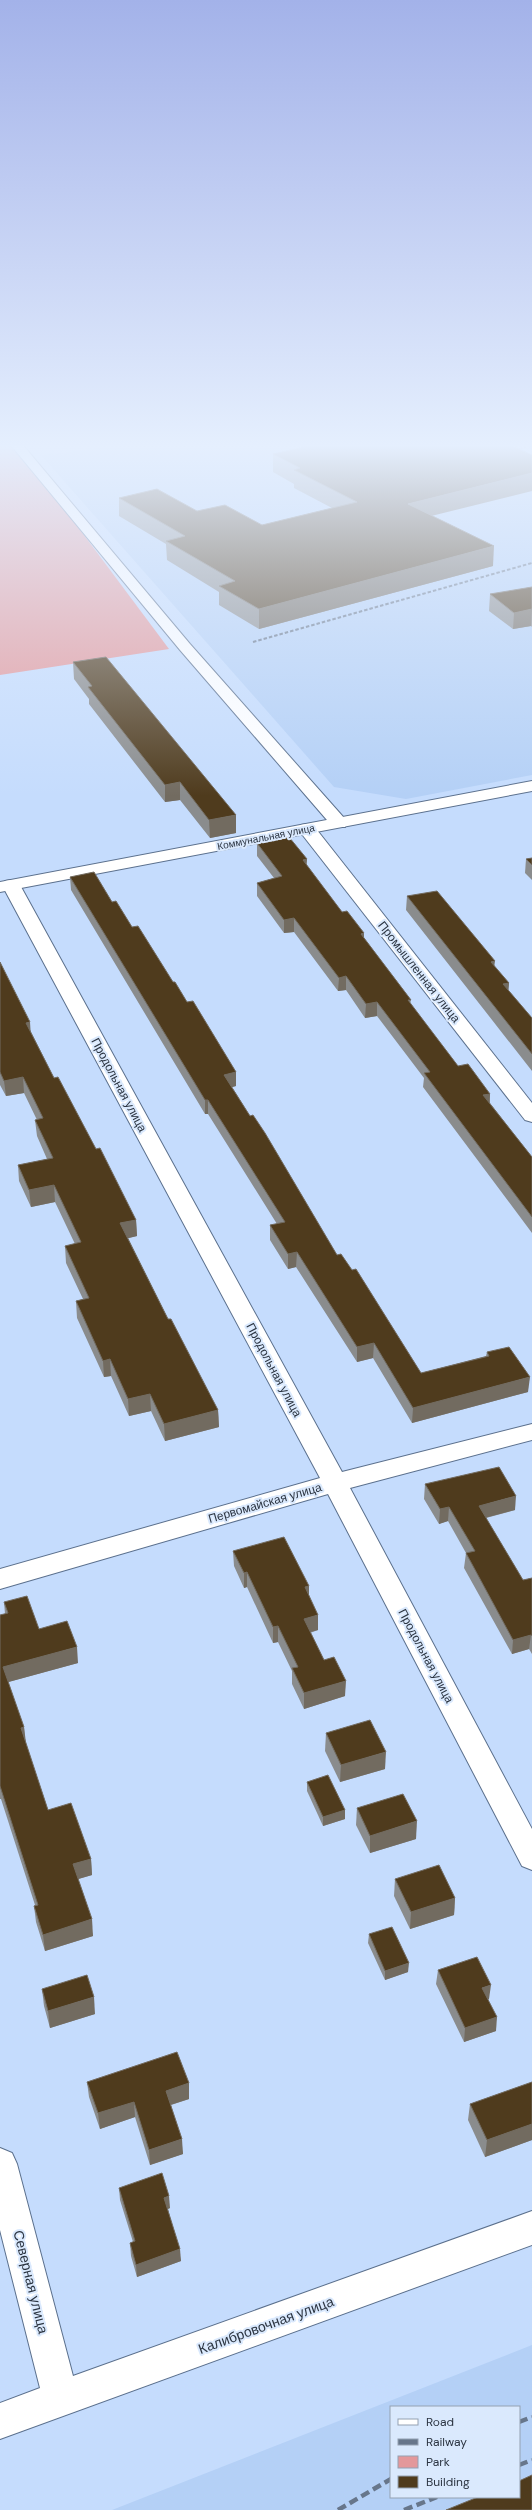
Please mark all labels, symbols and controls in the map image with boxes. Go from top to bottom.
street label: Коммунальная улица [216,821,316,853]
street label: Промышленная улица [374,918,464,1026]
street label: Продольная улица [87,1035,151,1135]
street label: Продольная улица [242,1320,306,1420]
street label: Первомайская улица [206,1479,324,1527]
street label: Продольная улица [394,1606,458,1706]
street label: Северная улица [9,2228,53,2336]
street label: Калибровочная улица [196,2292,336,2358]
legend [390,2406,520,2498]
text: Road [426,2414,454,2430]
text: Railway [426,2434,467,2450]
text: Park [426,2454,450,2470]
text: Building [426,2474,470,2490]

